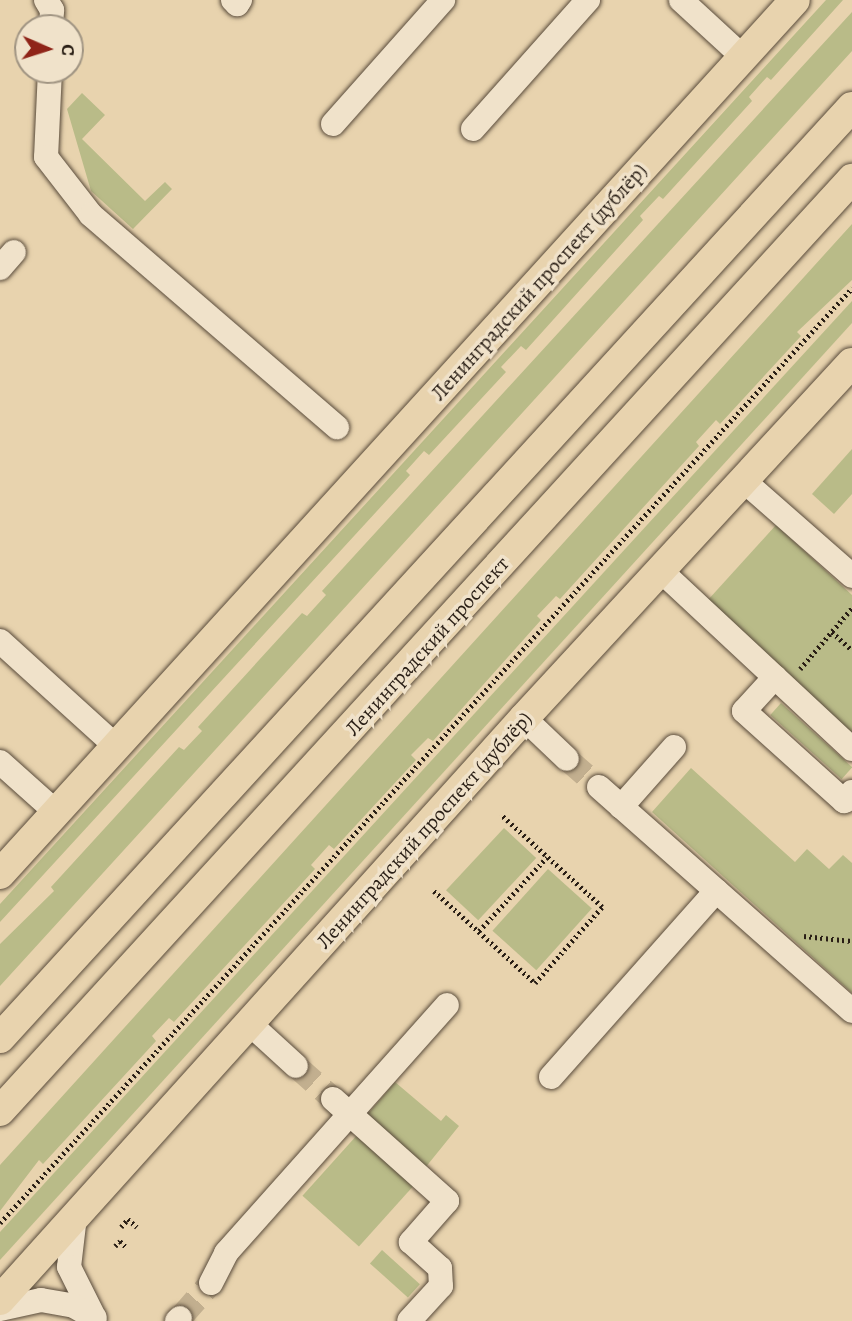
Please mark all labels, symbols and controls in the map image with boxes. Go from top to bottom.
north arrow [14,14,84,84]
text: С [55,43,81,57]
street label: Ленинградский проспект (дублёр) [426,158,652,406]
street label: Ленинградский проспект [340,551,514,741]
street label: Ленинградский проспект (дублёр) [311,706,537,954]

